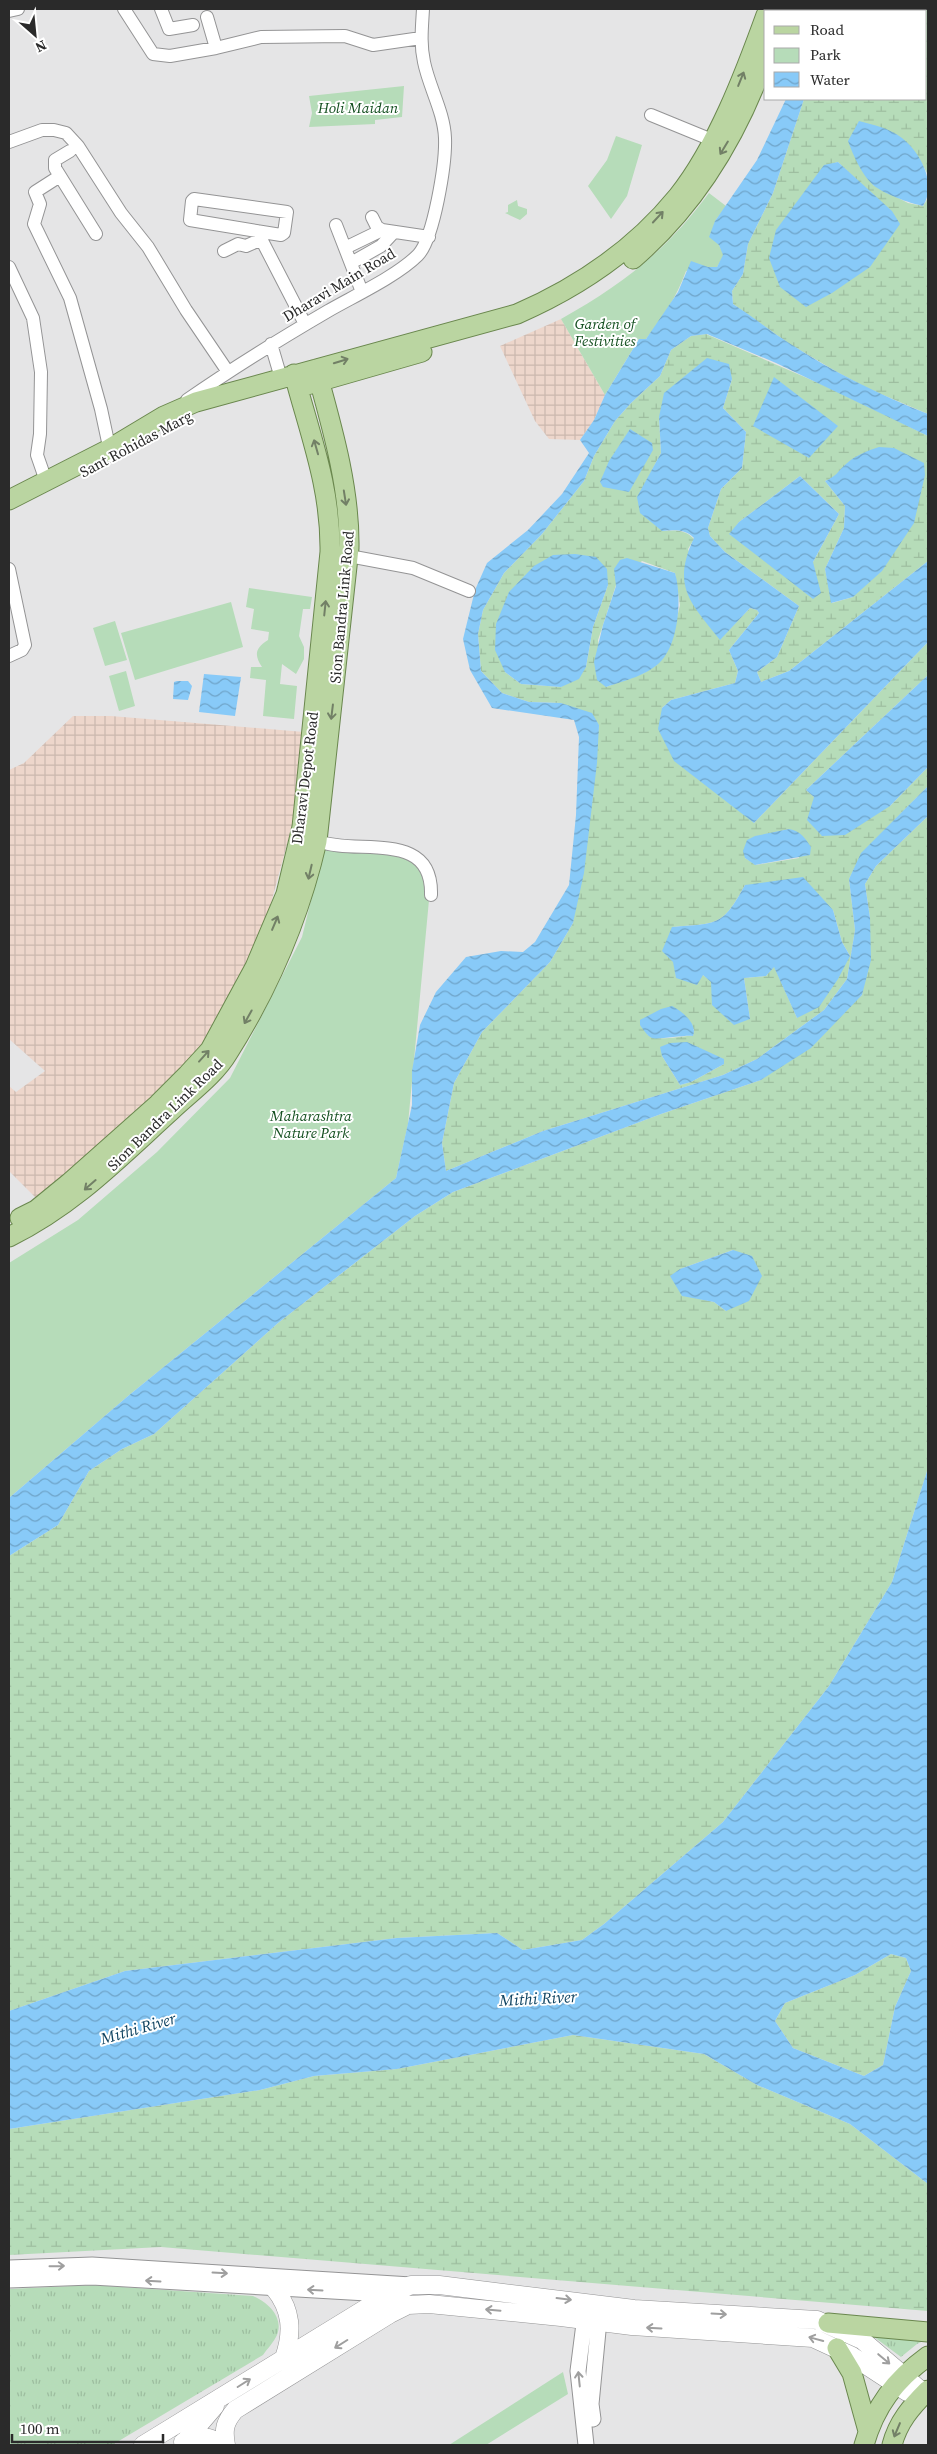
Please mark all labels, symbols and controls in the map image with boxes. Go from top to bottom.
north arrow [10,10,60,60]
legend [764,10,927,100]
text: Road [810,19,844,40]
text: N [32,35,50,58]
text: Park [810,44,842,65]
text: Water [810,69,851,90]
one-way arrow [738,71,747,86]
park label: Holi Maidan [317,97,399,118]
one-way arrow [719,140,729,154]
one-way arrow [652,211,664,223]
street label: Dharavi Main Road [278,242,399,327]
park label: Garden of Festivities [573,313,638,351]
one-way arrow [333,356,349,366]
street label: Sant Rohidas Marg [76,405,196,482]
one-way arrow [310,440,320,456]
one-way arrow [340,490,350,506]
street label: Sion Bandra Link Road [324,529,359,684]
one-way arrow [320,600,329,616]
one-way arrow [327,703,337,719]
street label: Dharavi Depot Road [286,710,323,845]
one-way arrow [305,864,314,880]
one-way arrow [270,916,280,931]
one-way arrow [243,1009,252,1024]
one-way arrow [198,1050,210,1063]
street label: Sion Bandra Link Road [102,1054,227,1175]
park label: Maharashtra Nature Park [269,1105,352,1143]
one-way arrow [83,1179,96,1191]
water label: Mithi River [498,1985,578,2011]
water label: Mithi River [97,2007,179,2050]
one-way arrow [49,2261,65,2271]
one-way arrow [211,2268,227,2277]
one-way arrow [145,2276,161,2285]
one-way arrow [308,2286,324,2295]
one-way arrow [556,2294,572,2304]
one-way arrow [485,2306,501,2315]
one-way arrow [710,2309,726,2318]
one-way arrow [647,2323,663,2332]
one-way arrow [809,2334,825,2344]
one-way arrow [335,2340,349,2350]
one-way arrow [877,2353,890,2364]
one-way arrow [574,2372,584,2388]
one-way arrow [236,2377,250,2387]
scale bar [12,2412,164,2444]
text: 100 m [20,2418,60,2439]
one-way arrow [892,2422,902,2437]

